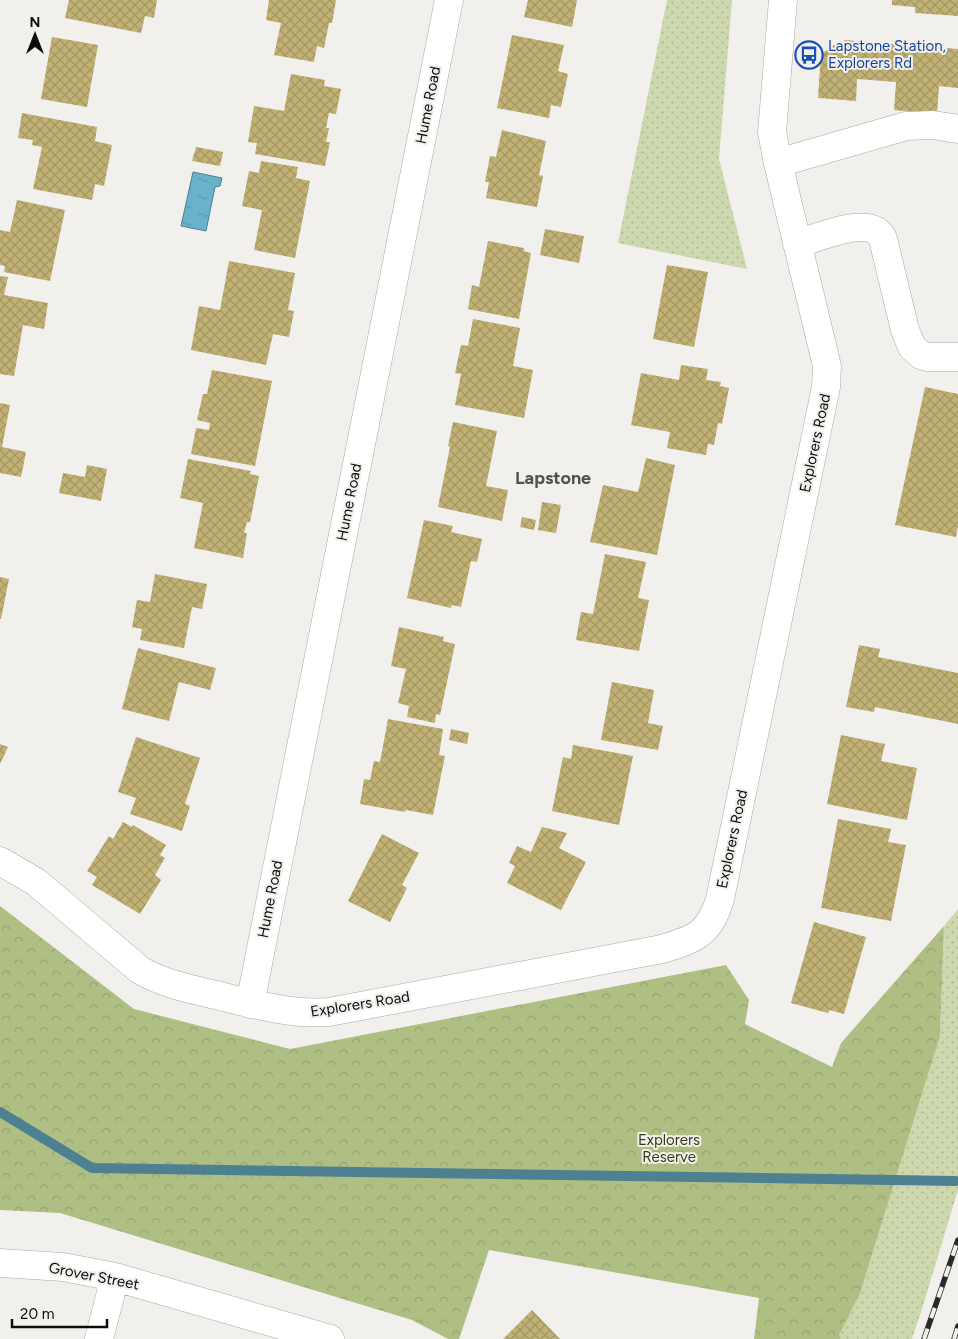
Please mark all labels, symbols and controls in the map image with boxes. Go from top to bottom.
north arrow [10,10,60,60]
text: N [30,14,40,31]
place label: Lapstone Station, Explorers Rd [828,37,946,72]
bus stop icon: Lapstone Station, Explorers Rd [794,40,824,70]
street label: Hume Road [412,65,444,145]
street label: Explorers Road [796,392,834,494]
street label: Hume Road [333,462,365,542]
district label: Lapstone [515,467,591,489]
street label: Explorers Road [713,788,751,890]
street label: Hume Road [254,859,286,939]
street label: Explorers Road [309,987,411,1021]
park label: Explorers Reserve [638,1131,700,1166]
street label: Grover Street [47,1258,141,1294]
scale bar [12,1296,108,1328]
text: 20 m [20,1305,54,1323]

